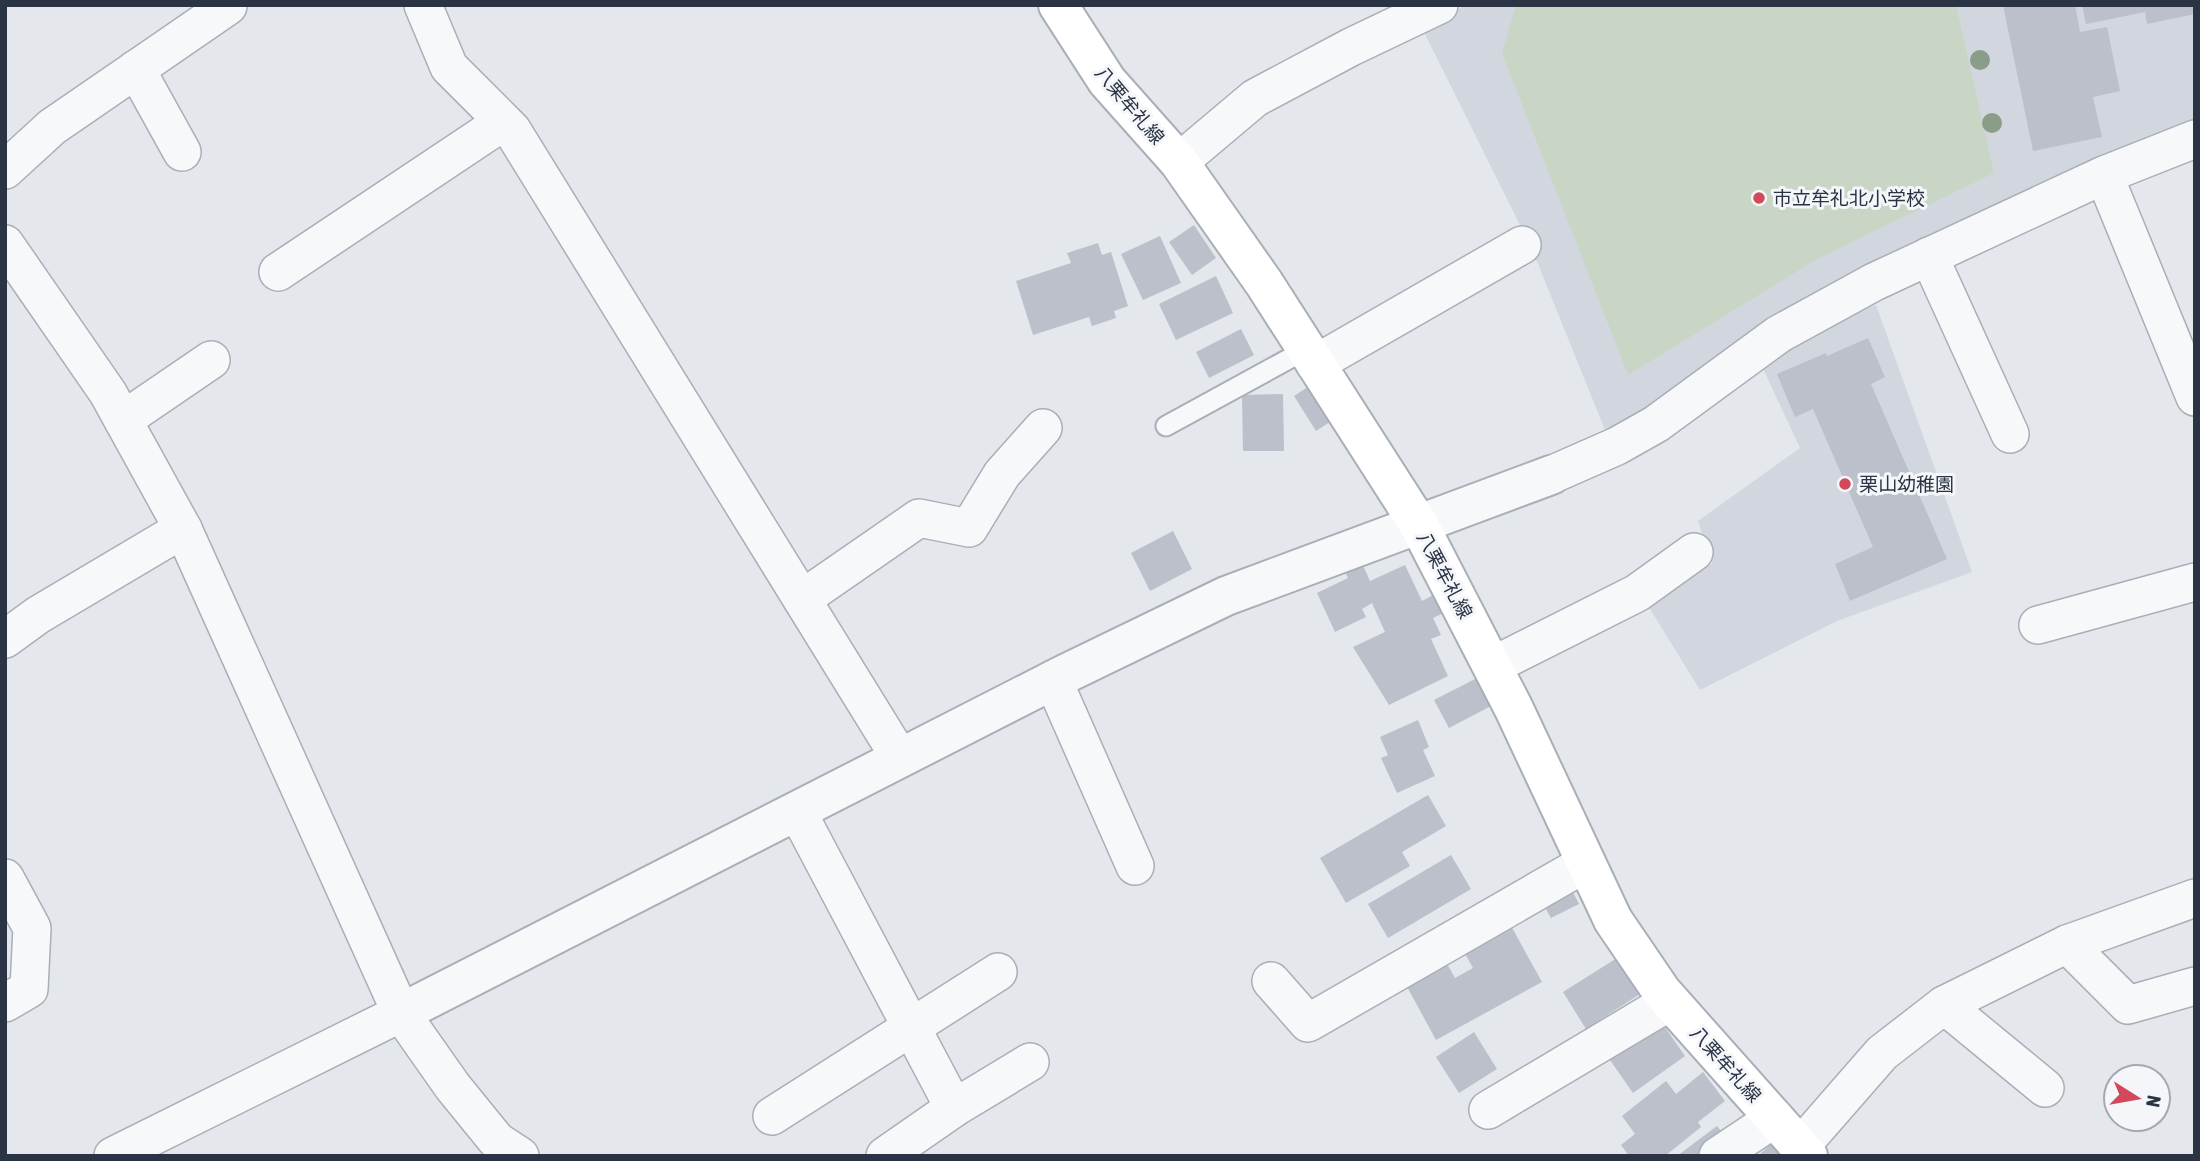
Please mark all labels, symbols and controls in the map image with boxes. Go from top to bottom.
street label: 八栗牟礼線 [1091,62,1169,148]
place label: 市立牟礼北小学校 [1773,187,1925,209]
marker: 市立牟礼北小学校 [1751,190,1767,206]
place label: 栗山幼稚園 [1859,473,1954,495]
marker: 栗山幼稚園 [1837,476,1853,492]
street label: 八栗牟礼線 [1413,528,1477,622]
street label: 八栗牟礼線 [1686,1021,1766,1107]
north arrow [2102,1063,2172,1133]
text: N [2142,1094,2166,1109]

